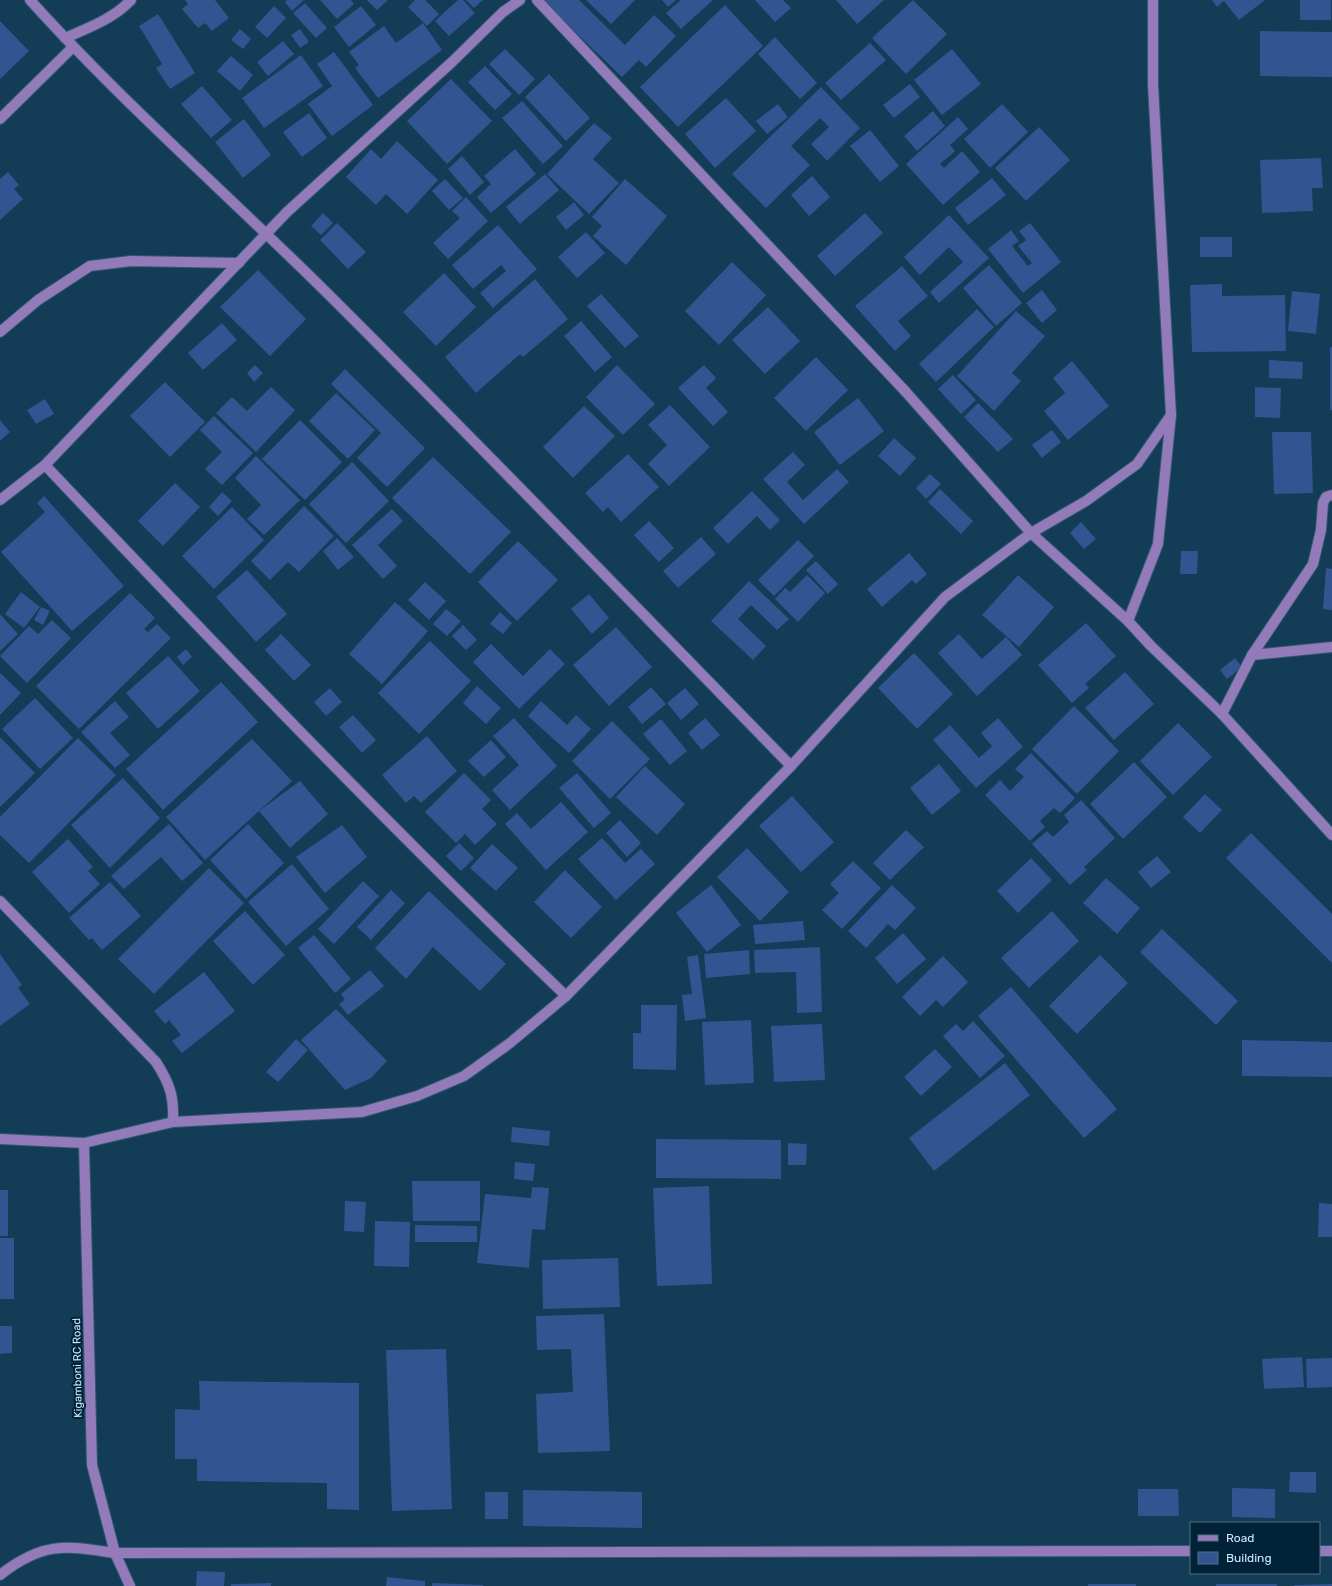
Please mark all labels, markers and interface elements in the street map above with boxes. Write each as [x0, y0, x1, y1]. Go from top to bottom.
street label: Kigamboni RC Road [70, 1318, 85, 1418]
legend [1190, 1522, 1320, 1574]
text: Road [1226, 1531, 1254, 1545]
text: Building [1226, 1551, 1272, 1565]

